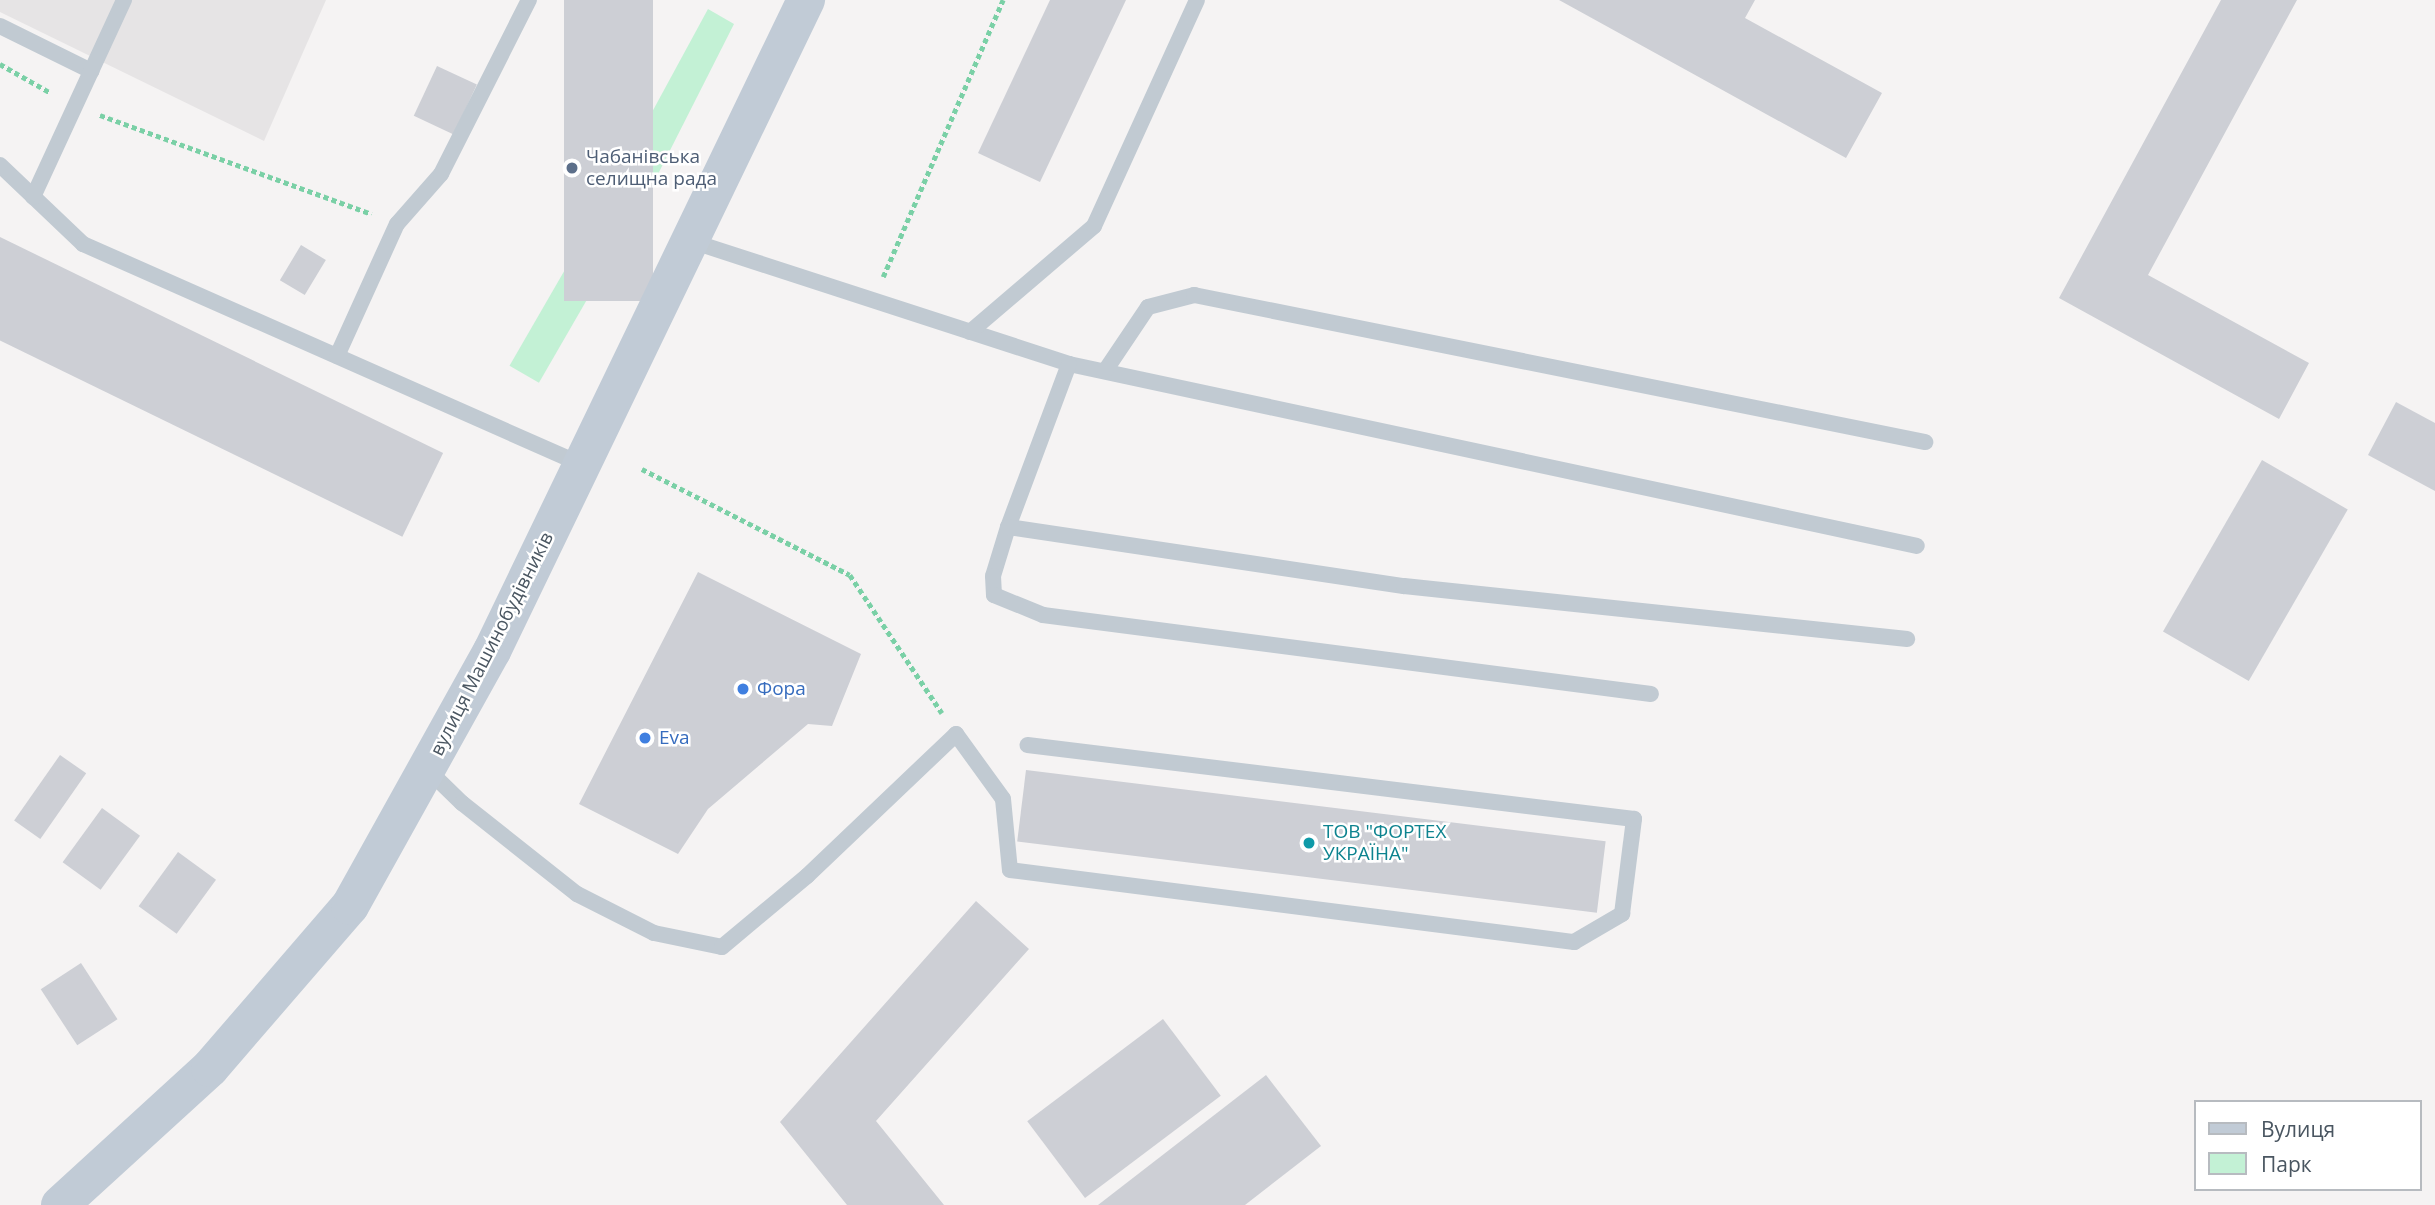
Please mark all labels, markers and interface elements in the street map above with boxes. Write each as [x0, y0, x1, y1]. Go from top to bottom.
place label: Чабанівська селищна рада [586, 146, 717, 190]
marker: Чабанівська селищна рада [564, 160, 580, 176]
street label: вулиця Машинобудівників [426, 528, 558, 760]
place label: Фора [757, 678, 806, 700]
marker: Фора [735, 681, 751, 697]
place label: Eva [659, 727, 690, 749]
marker: Eva [637, 730, 653, 746]
place label: ТОВ "ФОРТЕХ УКРАЇНА" [1323, 821, 1446, 865]
marker: ТОВ "ФОРТЕХ УКРАЇНА" [1301, 835, 1317, 851]
legend [2194, 1100, 2421, 1191]
text: Вулиця [2261, 1115, 2335, 1143]
text: Парк [2261, 1150, 2312, 1178]

